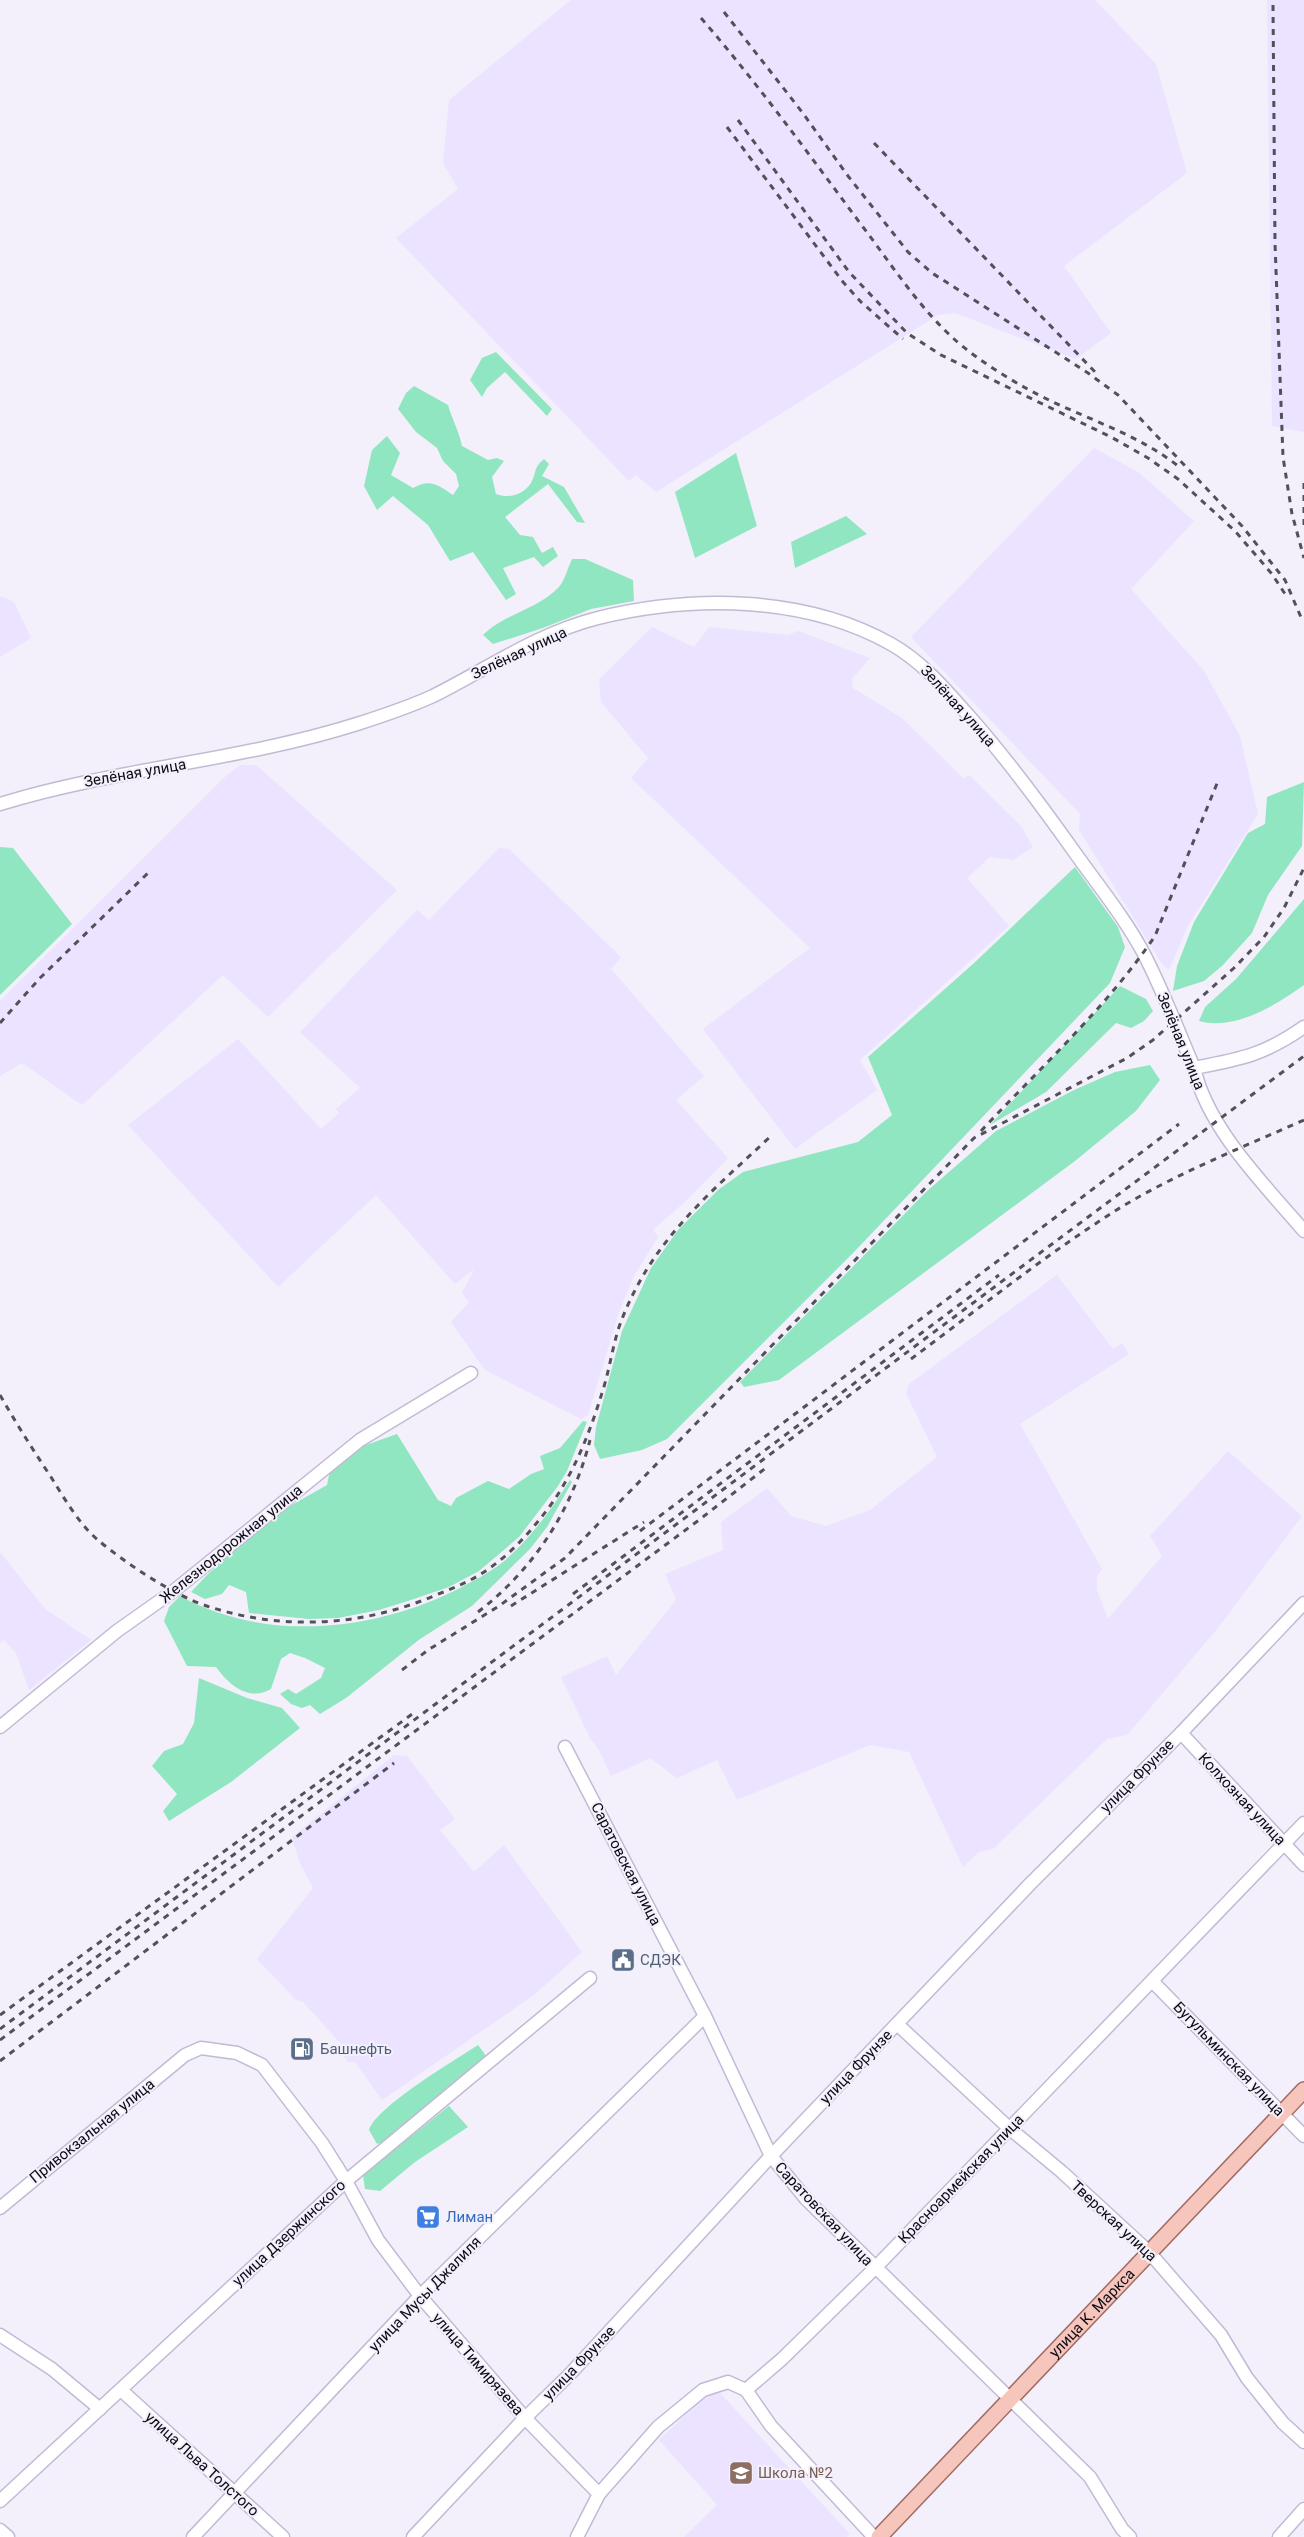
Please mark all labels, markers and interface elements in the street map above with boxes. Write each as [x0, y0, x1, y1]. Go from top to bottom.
street label: Зелёная улица [468, 623, 570, 683]
street label: Зелёная улица [917, 662, 999, 750]
street label: Зелёная улица [83, 755, 187, 791]
street label: Зелёная улица [1153, 990, 1209, 1092]
street label: Железнодорожная улица [156, 1481, 306, 1607]
street label: улица Фрунзе [1097, 1736, 1177, 1816]
street label: Колхозная улица [1195, 1749, 1289, 1849]
street label: Саратовская улица [587, 1799, 665, 1929]
public building icon: СДЭК [610, 1947, 636, 1973]
place label: СДЭК [640, 1951, 681, 1969]
street label: Бугульминская улица [1170, 1998, 1288, 2120]
street label: улица Фрунзе [816, 2026, 896, 2108]
fuel station icon: Башнефть [289, 2036, 315, 2062]
place label: Башнефть [320, 2040, 392, 2058]
street label: Привокзальная улица [26, 2075, 158, 2187]
street label: Красноармейская улица [895, 2111, 1027, 2247]
street label: Саратовская улица [771, 2158, 877, 2270]
street label: улица Дзержинского [229, 2176, 349, 2290]
street label: Тверская улица [1067, 2177, 1161, 2265]
supermarket icon: Лиман [415, 2204, 441, 2230]
place label: Лиман [446, 2208, 493, 2226]
street label: улица Мусы Джалиля [365, 2233, 485, 2355]
street label: улица К. Маркса [1045, 2265, 1138, 2361]
street label: улица Тимирязева [429, 2309, 527, 2419]
street label: улица Фрунзе [539, 2322, 619, 2404]
street label: улица Льва Толстого [141, 2408, 263, 2520]
school or university icon: Школа №2 [728, 2460, 754, 2486]
place label: Школа №2 [758, 2464, 833, 2482]

